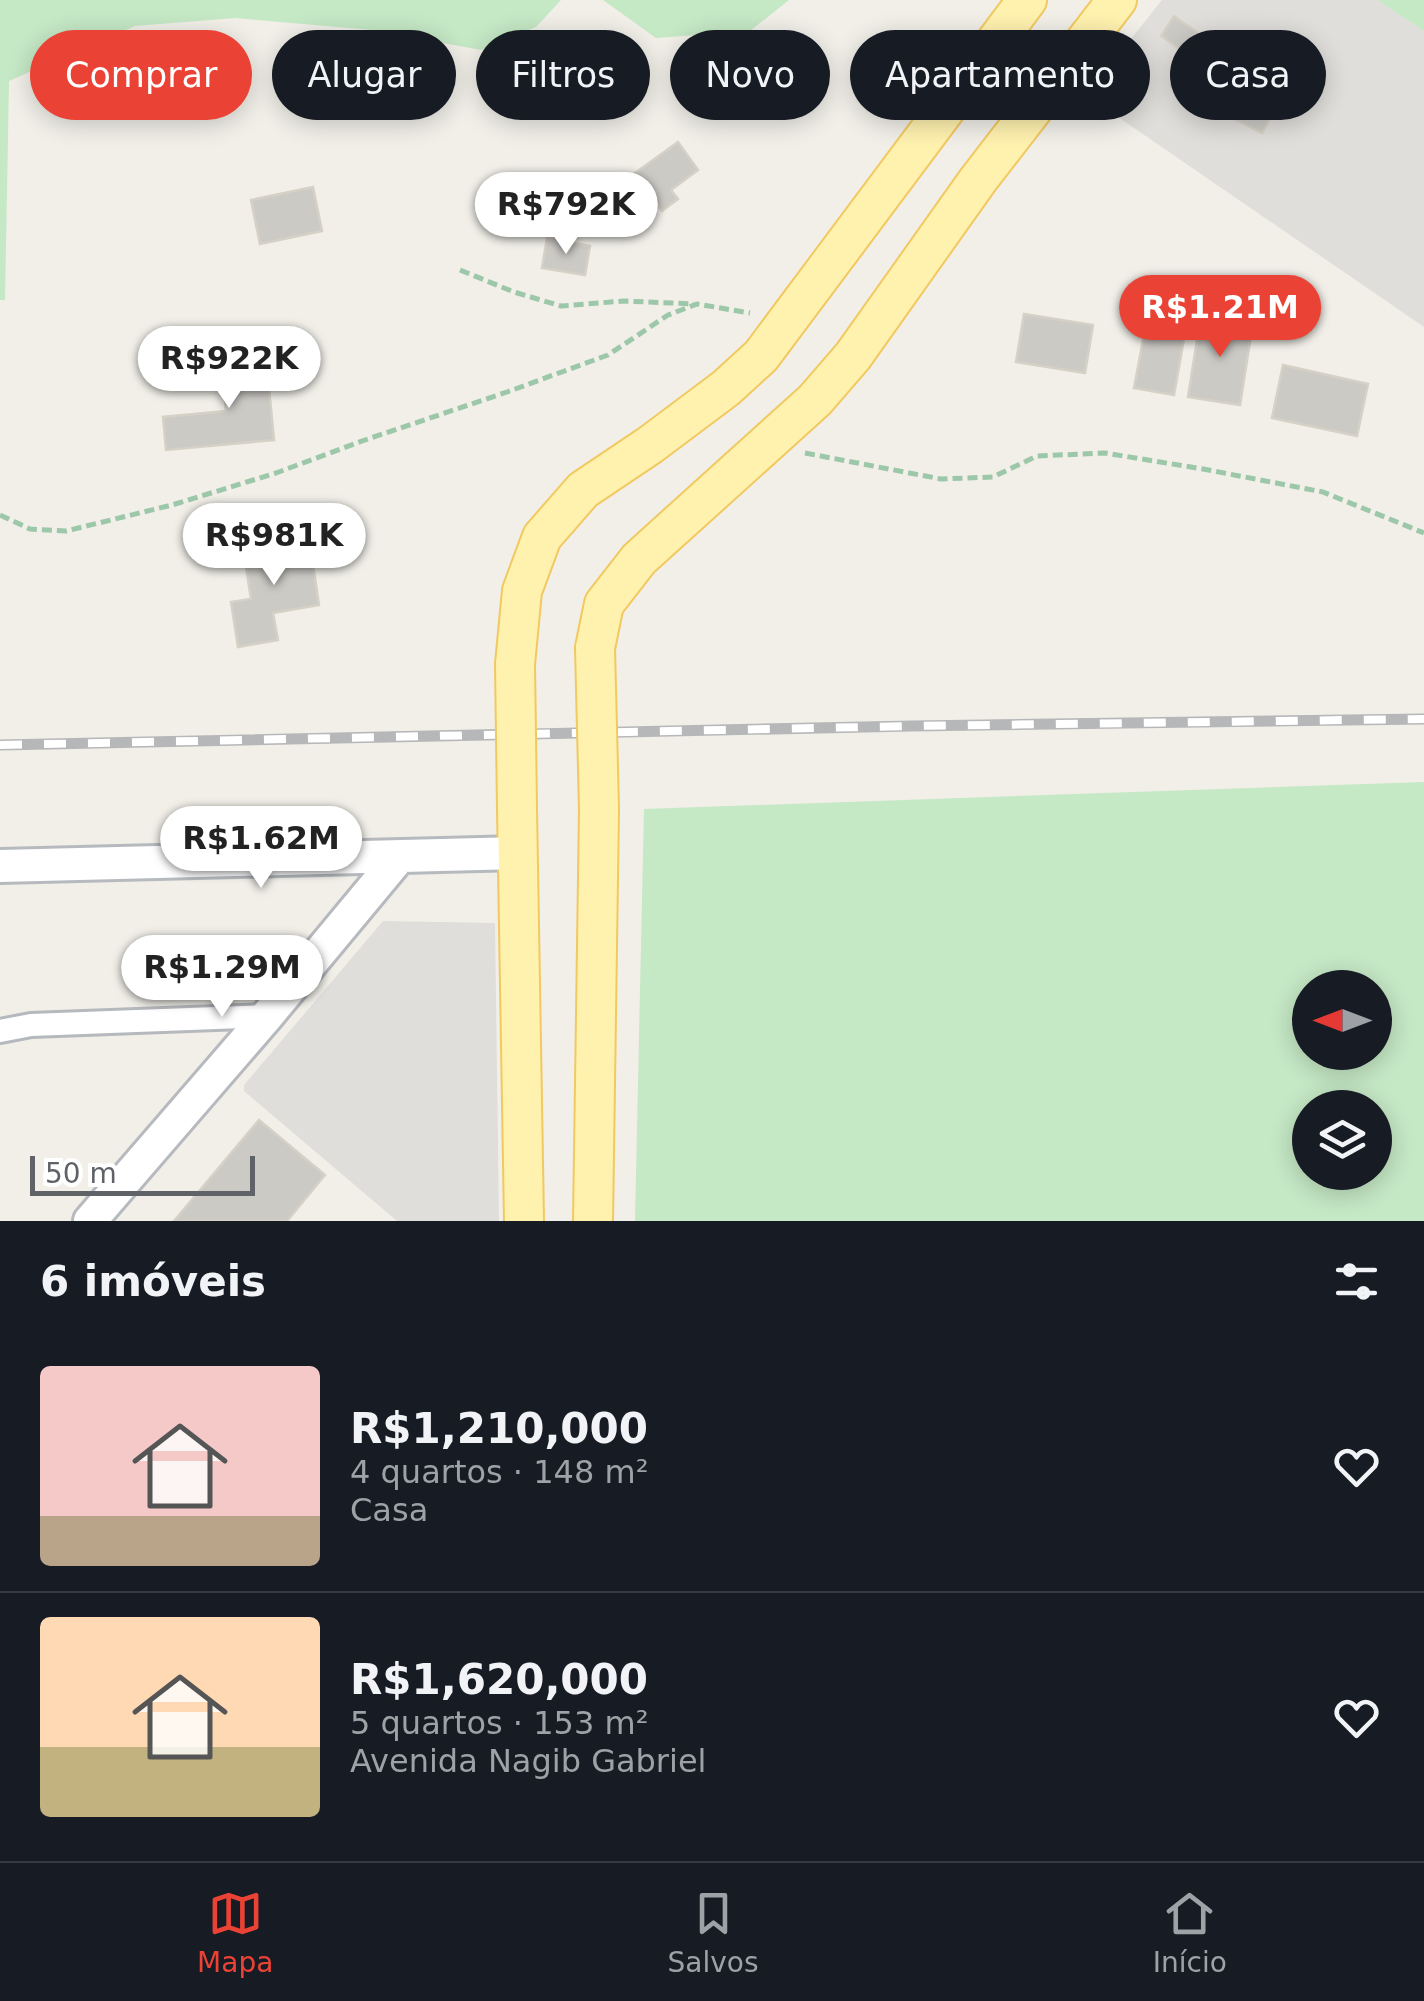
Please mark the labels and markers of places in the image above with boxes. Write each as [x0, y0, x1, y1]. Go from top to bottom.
pin: R$792K [485, 172, 647, 257]
pin: R$1.21M [1128, 275, 1312, 360]
pin: R$922K [148, 326, 310, 411]
pin: R$981K [193, 503, 355, 588]
pin: R$1.62M [169, 806, 353, 891]
pin: R$1.29M [130, 935, 314, 1020]

